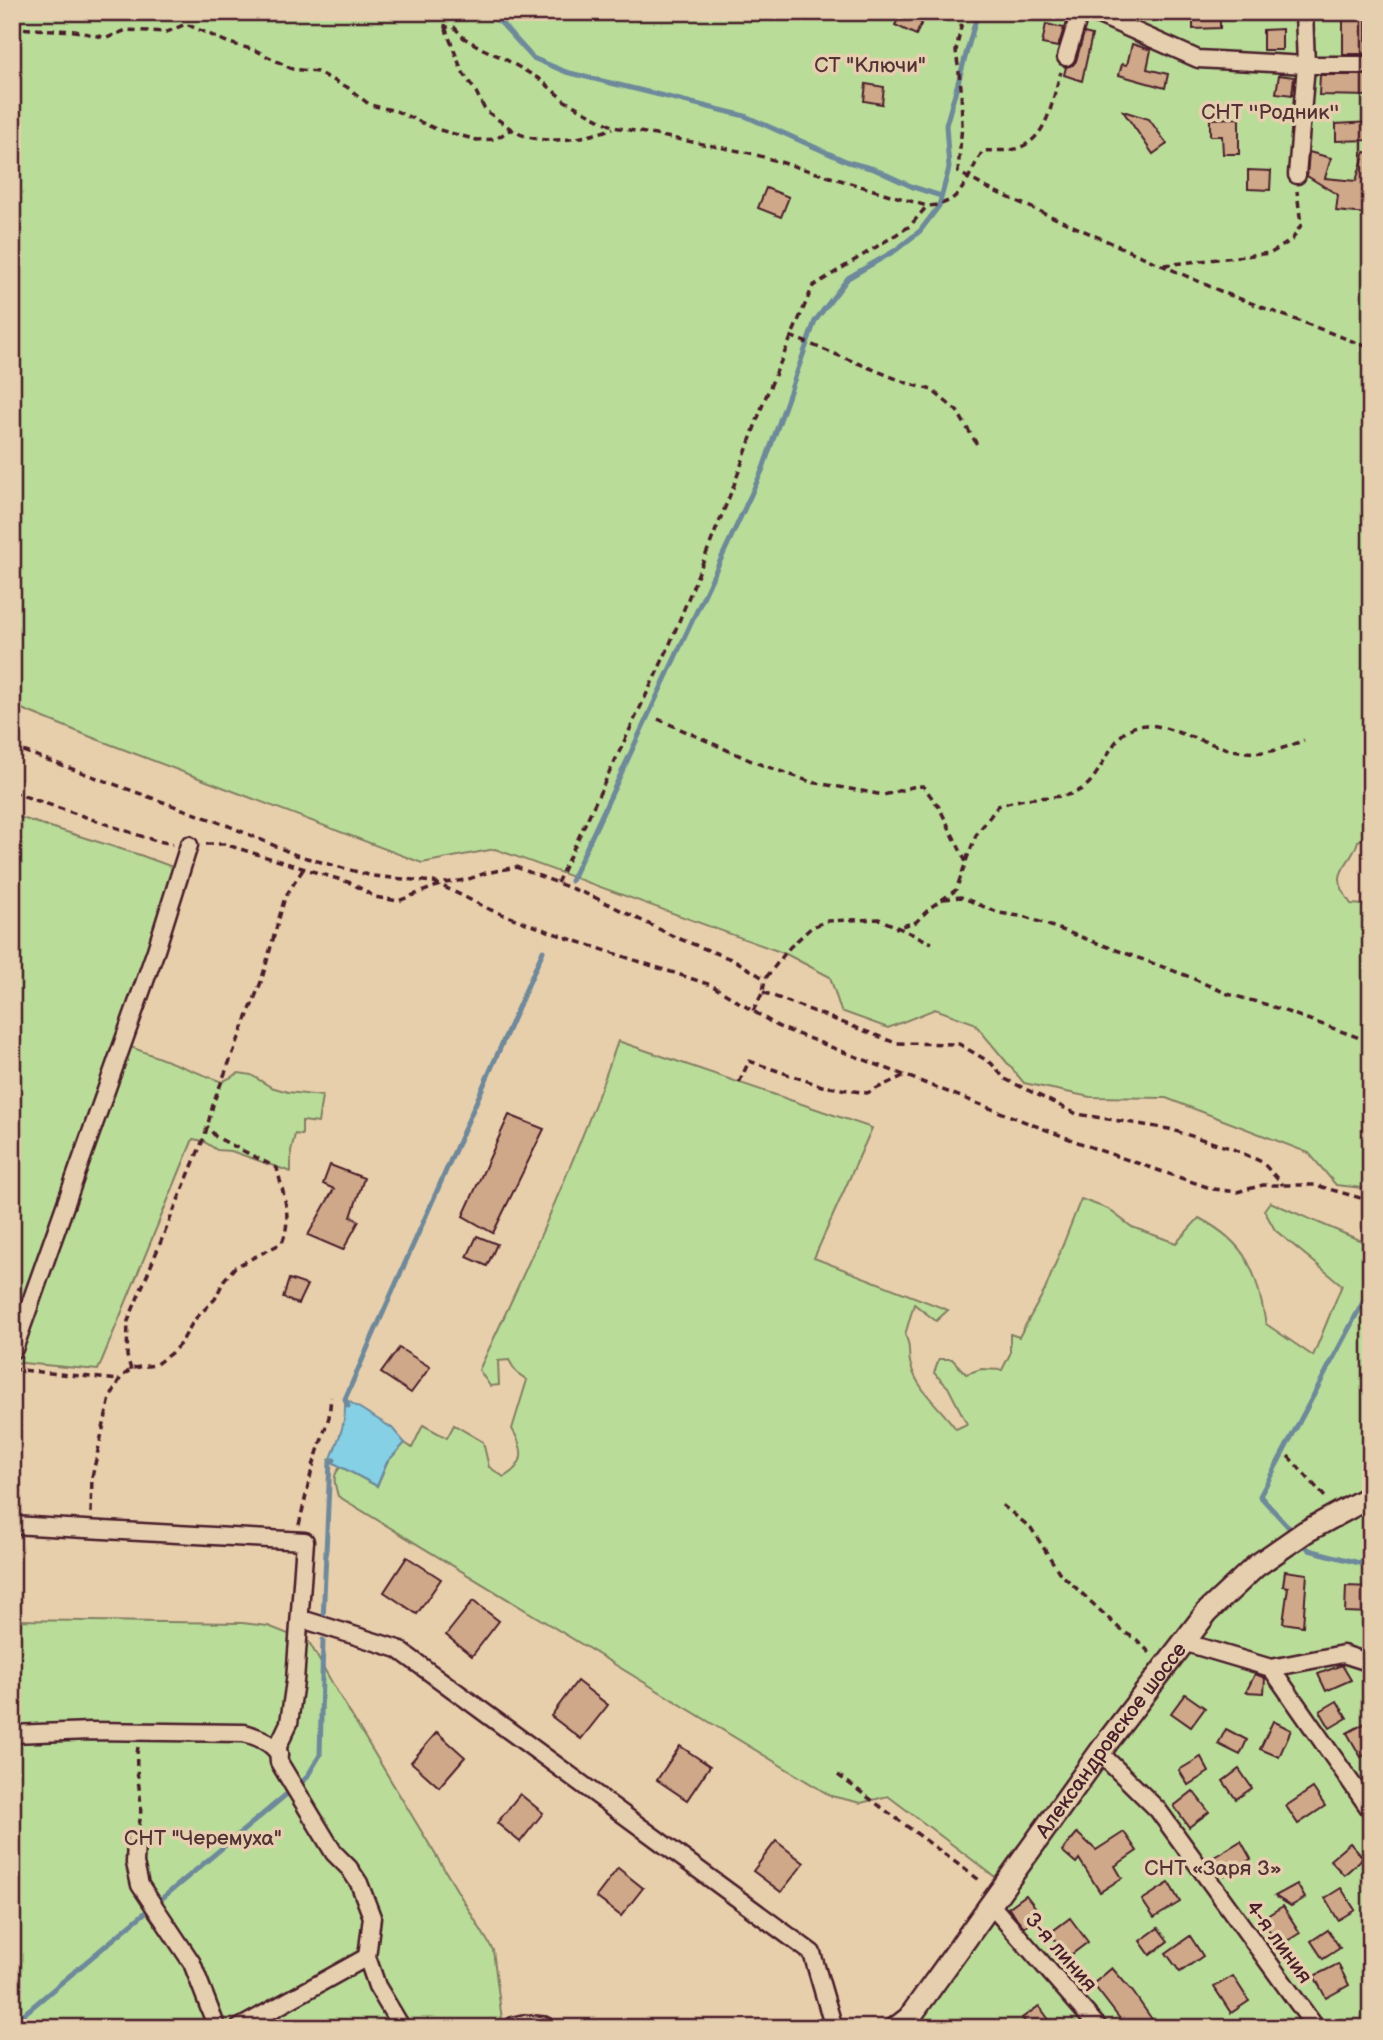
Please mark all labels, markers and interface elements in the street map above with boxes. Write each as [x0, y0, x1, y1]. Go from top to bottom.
park label: СТ "Ключи" [814, 53, 926, 78]
park label: СНТ ''Родник'' [1201, 100, 1339, 125]
street label: Александровское шоссе [1029, 1637, 1192, 1843]
park label: СНТ "Черемуха" [124, 1826, 282, 1851]
park label: СНТ «Заря 3» [1144, 1856, 1282, 1881]
street label: 4-я линия [1240, 1896, 1318, 1988]
street label: 3-я линия [1020, 1907, 1102, 1997]

